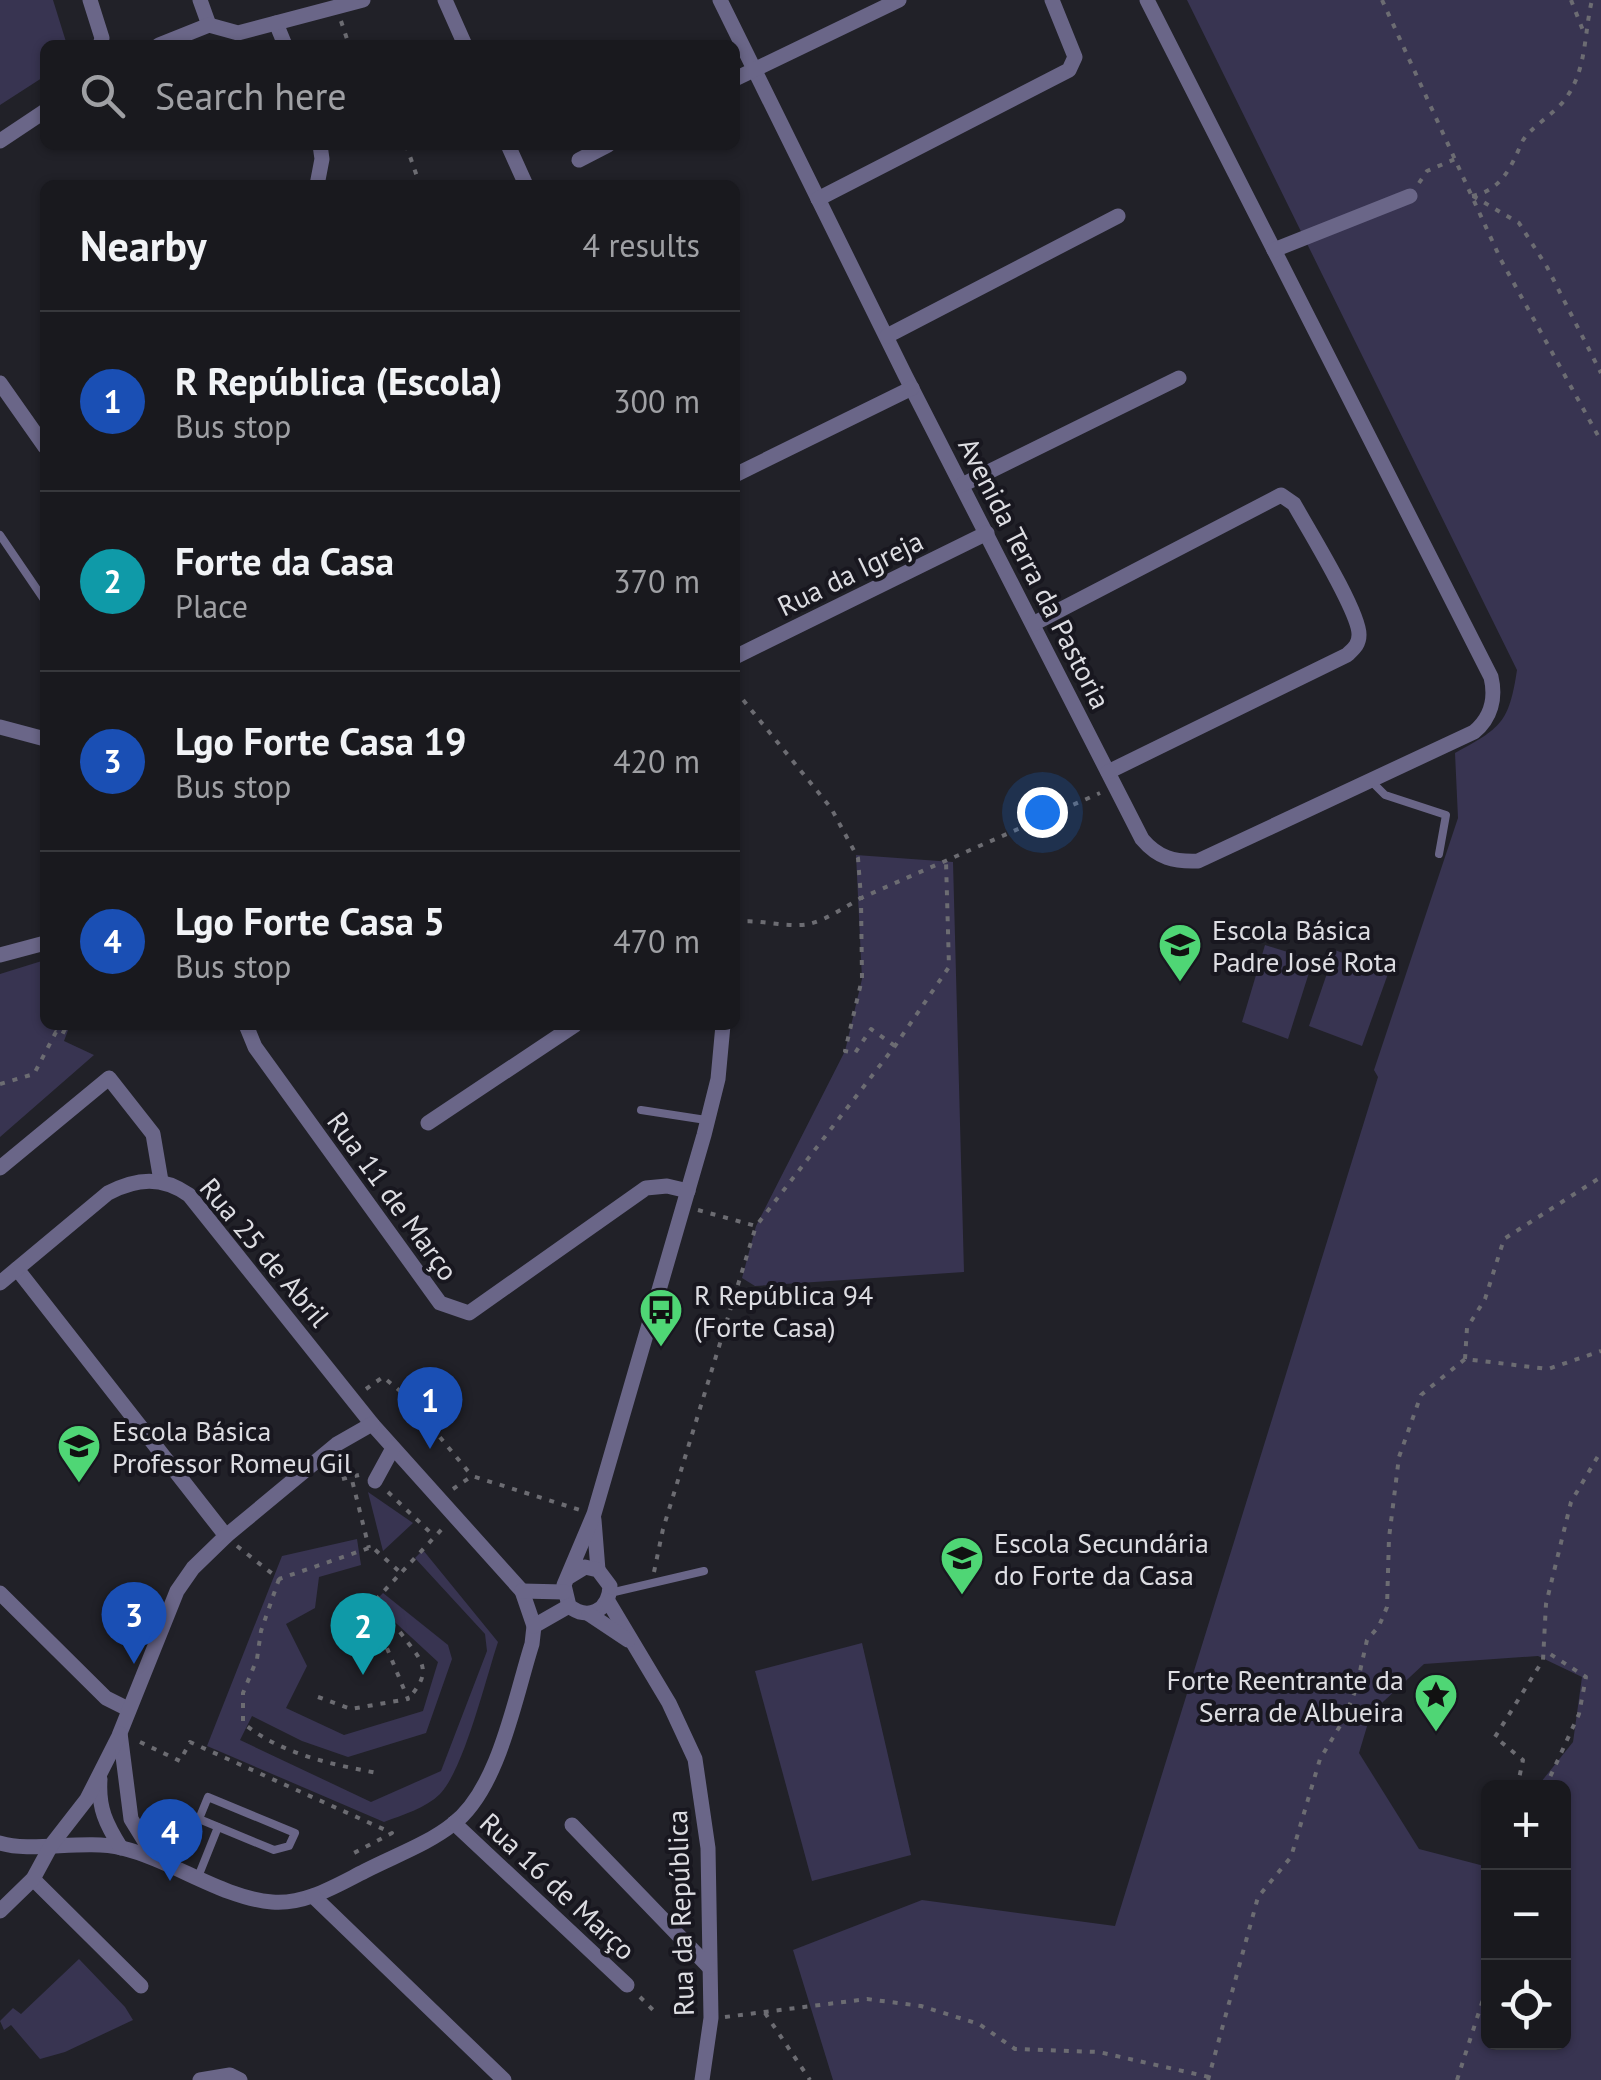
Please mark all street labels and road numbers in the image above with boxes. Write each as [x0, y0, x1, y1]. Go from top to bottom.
street label: Avenida Terra da Pastoria [950, 431, 1120, 715]
street label: Rua da Igreja [771, 522, 929, 624]
street label: Rua 11 de Março [319, 1104, 467, 1288]
street label: Rua 25 de Abril [192, 1170, 338, 1334]
street label: Rua 16 de Março [472, 1804, 644, 1968]
street label: Rua da República [658, 1809, 702, 2017]

